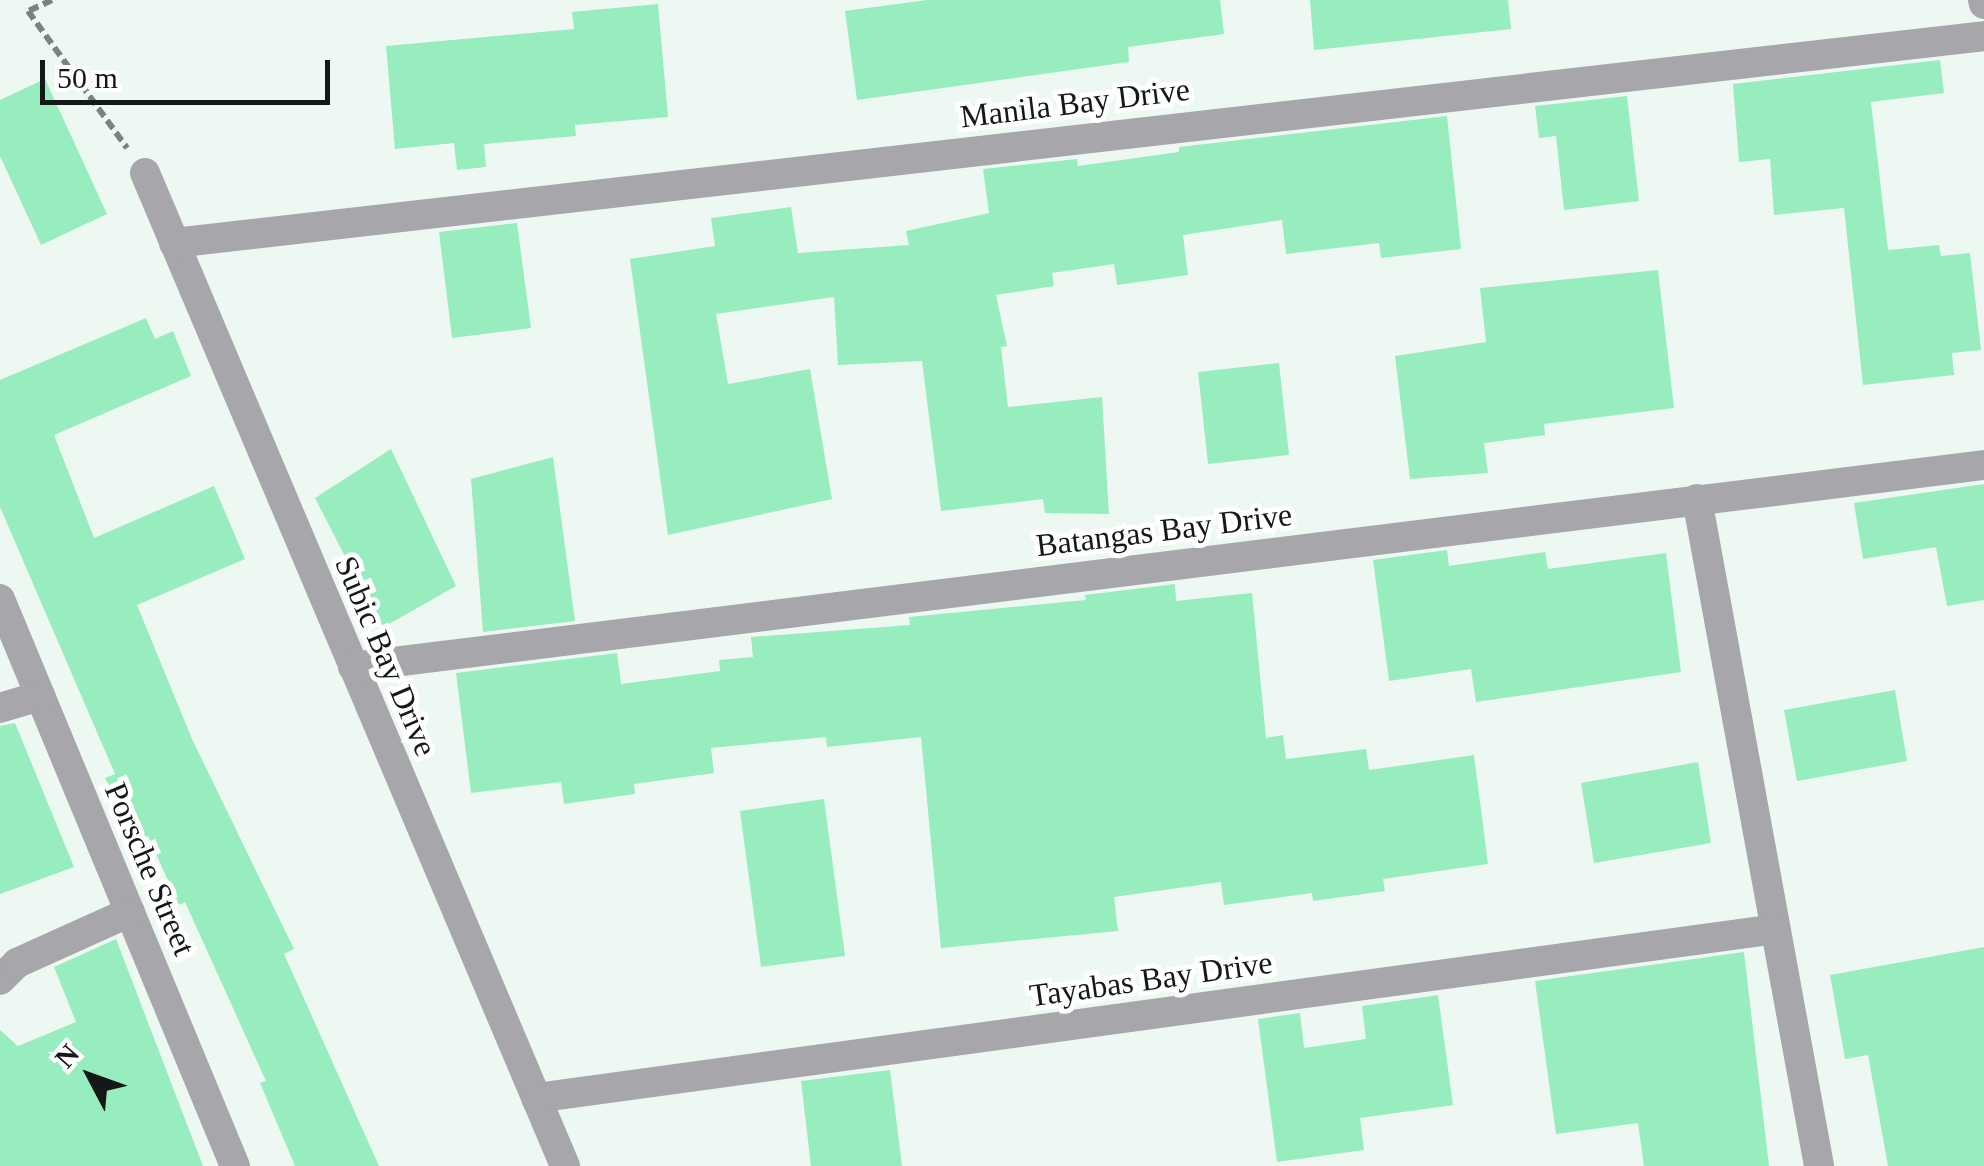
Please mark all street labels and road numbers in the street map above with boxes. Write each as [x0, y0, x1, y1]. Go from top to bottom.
street label: Manila Bay Drive [958, 70, 1192, 136]
street label: Batangas Bay Drive [1034, 495, 1294, 565]
street label: Subic Bay Drive [327, 550, 445, 762]
street label: Porsche Street [96, 777, 204, 961]
street label: Tayabas Bay Drive [1027, 943, 1275, 1015]

